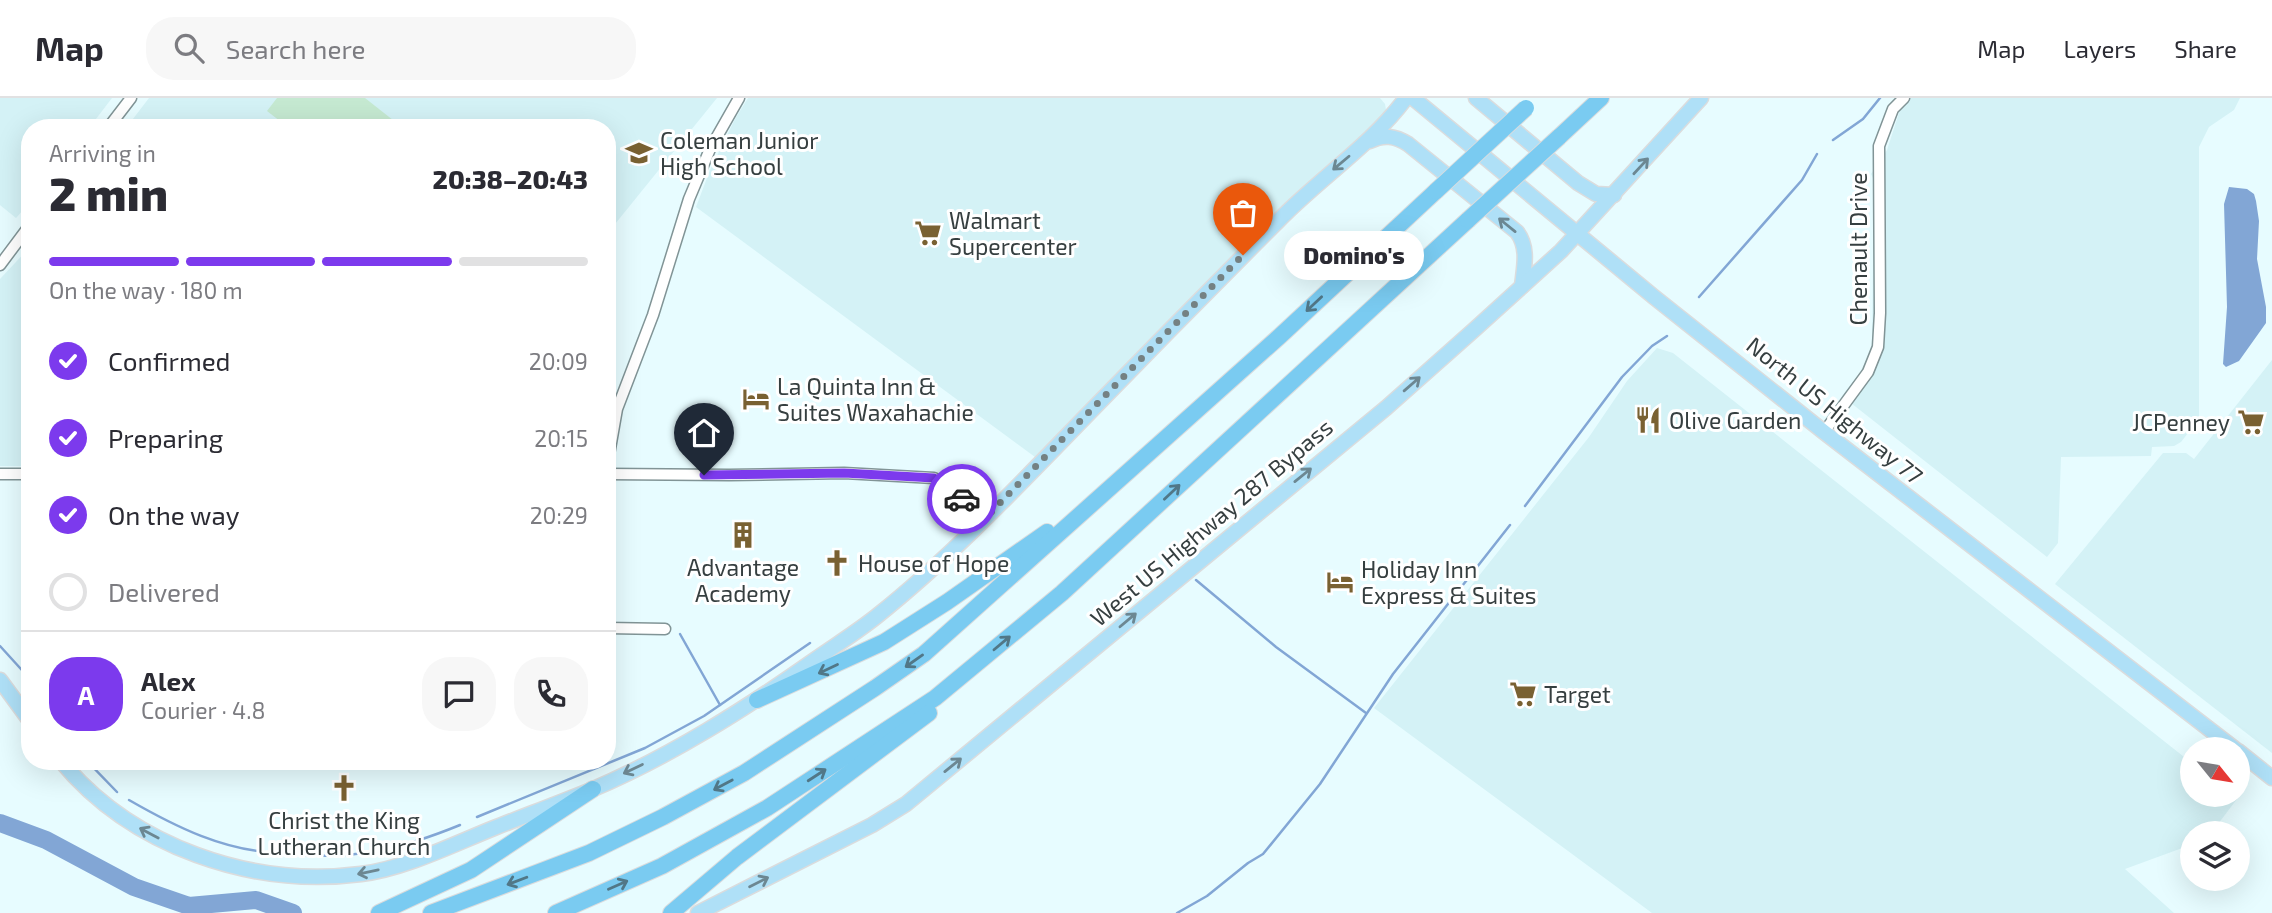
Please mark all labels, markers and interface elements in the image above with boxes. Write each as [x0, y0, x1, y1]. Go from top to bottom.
search box [146, 17, 636, 80]
text: Map [35, 28, 104, 68]
icon: search [170, 29, 208, 67]
text: Search here [226, 33, 365, 64]
text: Map [1977, 34, 2025, 63]
text: Layers [2063, 34, 2136, 63]
text: Share [2174, 34, 2237, 63]
place label: Coleman Junior High School [660, 126, 818, 180]
school or university icon: Coleman Junior High School [624, 138, 654, 168]
text: Arriving in [49, 139, 156, 167]
one-way arrow [1332, 155, 1350, 171]
one-way arrow [1633, 157, 1649, 175]
text: 20:38–20:43 [433, 163, 588, 194]
text: 2 min [49, 165, 168, 220]
street label: Chenault Drive [1844, 172, 1872, 326]
pin [1213, 183, 1273, 255]
icon: bag [1224, 194, 1262, 232]
place label: Walmart Supercenter [949, 206, 1077, 260]
one-way arrow [1499, 217, 1517, 232]
supermarket icon: Walmart Supercenter [913, 218, 943, 248]
callout: Domino's [1285, 230, 1425, 280]
text: Domino's [1303, 241, 1405, 269]
text: On the way · 180 m [49, 276, 243, 304]
one-way arrow [1305, 296, 1323, 312]
street label: North US Highway 77 [1741, 330, 1929, 490]
icon: check [49, 342, 87, 380]
text: Confirmed [108, 345, 231, 376]
text: 20:09 [529, 347, 588, 375]
place label: La Quinta Inn & Suites Waxahachie [777, 372, 974, 426]
one-way arrow [1403, 376, 1420, 393]
hotel icon: La Quinta Inn & Suites Waxahachie [741, 384, 771, 414]
pin [674, 403, 734, 475]
restaurant icon: Olive Garden [1633, 405, 1663, 435]
place label: Olive Garden [1669, 406, 1801, 434]
supermarket icon: JCPenney [2236, 407, 2266, 437]
place label: JCPenney [2132, 408, 2230, 436]
street label: West US Highway 287 Bypass [1084, 412, 1338, 632]
icon: home [685, 414, 723, 452]
icon: check [49, 419, 87, 457]
text: Preparing [108, 422, 223, 453]
text: 20:15 [534, 424, 588, 452]
courier [927, 464, 997, 534]
one-way arrow [1294, 467, 1312, 483]
icon: car [943, 480, 981, 518]
one-way arrow [1163, 484, 1181, 500]
icon: check [49, 496, 87, 534]
text: On the way [108, 499, 239, 530]
text: 20:29 [530, 501, 588, 529]
building icon: Advantage Academy [728, 520, 758, 550]
church icon: House of Hope [822, 548, 852, 578]
place label: House of Hope [858, 549, 1009, 577]
place label: Advantage Academy [687, 553, 799, 607]
place label: Holiday Inn Express & Suites [1361, 555, 1537, 609]
hotel icon: Holiday Inn Express & Suites [1325, 567, 1355, 597]
text: Delivered [108, 576, 220, 607]
one-way arrow [1119, 612, 1137, 628]
one-way arrow [992, 635, 1010, 651]
one-way arrow [905, 654, 924, 668]
button: chat [422, 657, 496, 731]
button: phone [514, 657, 588, 731]
one-way arrow [818, 663, 839, 676]
text: Alex [141, 665, 196, 696]
text: A [78, 679, 94, 710]
supermarket icon: Target [1508, 679, 1538, 709]
place label: Target [1544, 680, 1611, 708]
text: Courier · 4.8 [141, 696, 265, 724]
north arrow [2180, 737, 2250, 807]
map controls [2180, 737, 2250, 891]
one-way arrow [943, 757, 961, 773]
one-way arrow [623, 763, 644, 776]
one-way arrow [807, 768, 826, 783]
church icon: Christ the King Lutheran Church [329, 773, 359, 803]
one-way arrow [713, 778, 733, 792]
place label: Christ the King Lutheran Church [258, 806, 430, 860]
button: layers [2180, 821, 2250, 891]
one-way arrow [139, 826, 160, 839]
one-way arrow [357, 866, 380, 879]
one-way arrow [748, 875, 769, 889]
one-way arrow [506, 876, 528, 889]
one-way arrow [607, 878, 629, 891]

